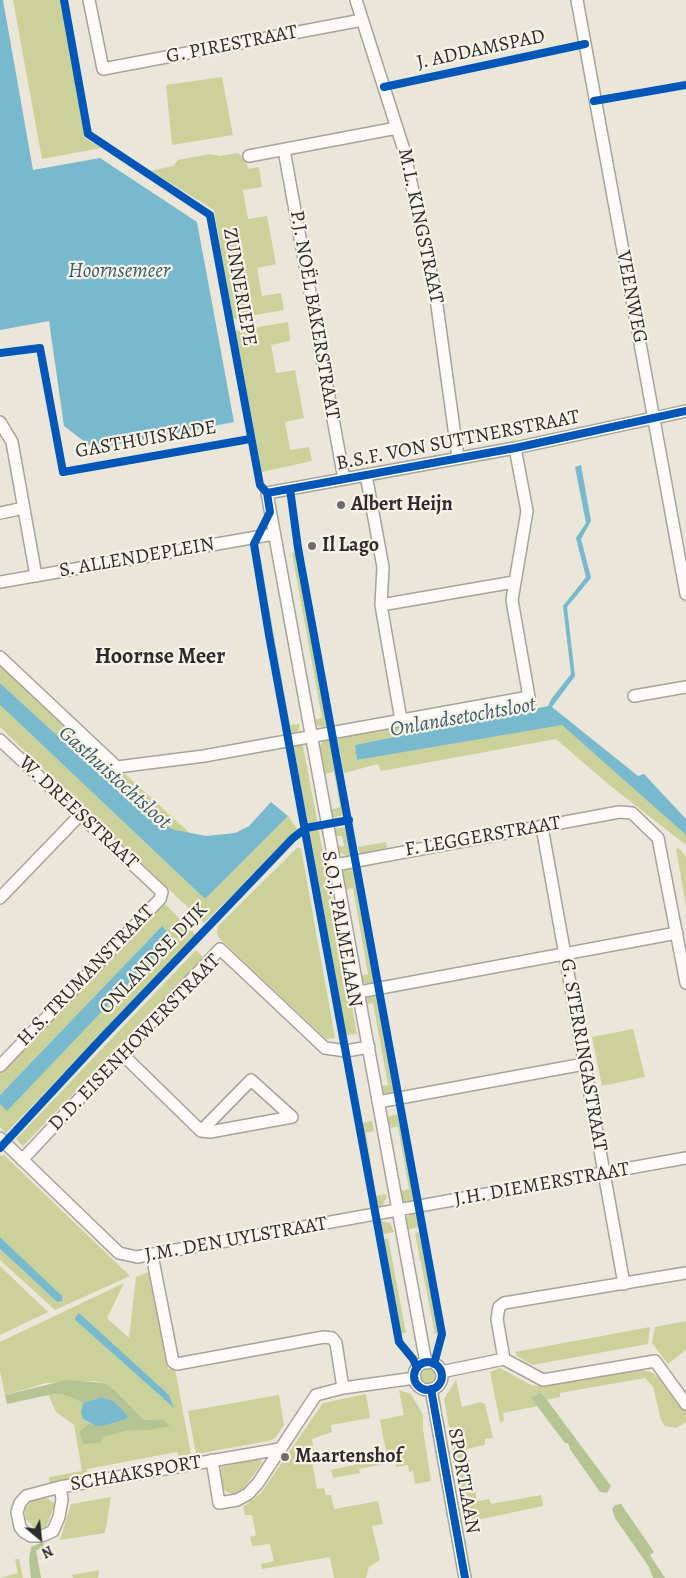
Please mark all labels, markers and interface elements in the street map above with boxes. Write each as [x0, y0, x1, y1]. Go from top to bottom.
street label: G. PIRESTRAAT [164, 21, 300, 69]
street label: J. ADDAMSPAD [415, 25, 547, 75]
street label: M.L. KINGSTRAAT [392, 146, 448, 306]
street label: P.J. NOËL BAKERSTRAAT [284, 209, 344, 421]
street label: ZUNNERIEPE [217, 226, 261, 348]
street label: VEENWEG [610, 249, 652, 345]
water label: Hoornsemeer [68, 259, 170, 285]
street label: B.S.F. VON SUTTNERSTRAAT [334, 406, 582, 476]
street label: GASTHUISKADE [74, 416, 218, 464]
place label: Albert Heijn [351, 493, 453, 517]
marker: Albert Heijn [335, 499, 347, 511]
street label: S. ALLENDEPLEIN [58, 533, 216, 583]
place label: Il Lago [322, 534, 379, 558]
marker: Il Lago [306, 540, 318, 552]
district label: Hoornse Meer [95, 645, 225, 671]
water label: Onlandsetochtsloot [388, 693, 538, 743]
water label: Gasthuistochtsloot [53, 721, 175, 835]
street label: W. DREESSTRAAT [13, 751, 143, 875]
street label: F. LEGGERSTRAAT [403, 811, 563, 863]
street label: S.O.J. PALMELAAN [315, 849, 367, 1009]
street label: ONLANDSE DIJK [95, 898, 213, 1020]
street label: H.S. TRUMANSTRAAT [12, 900, 160, 1052]
street label: D.D. EISENHOWERSTRAAT [44, 950, 226, 1136]
street label: G. STERRINGASTRAAT [554, 957, 612, 1153]
street label: J.H. DIEMERSTRAAT [452, 1158, 632, 1212]
street label: J.M. DEN UYLSTRAAT [143, 1212, 329, 1268]
street label: SPORTLAAN [442, 1426, 484, 1536]
place label: Maartenshof [295, 1445, 402, 1469]
street label: SCHAAKSPORT [69, 1451, 203, 1497]
marker: Maartenshof [279, 1451, 291, 1463]
north arrow [15, 1513, 65, 1563]
text: N [38, 1541, 56, 1562]

